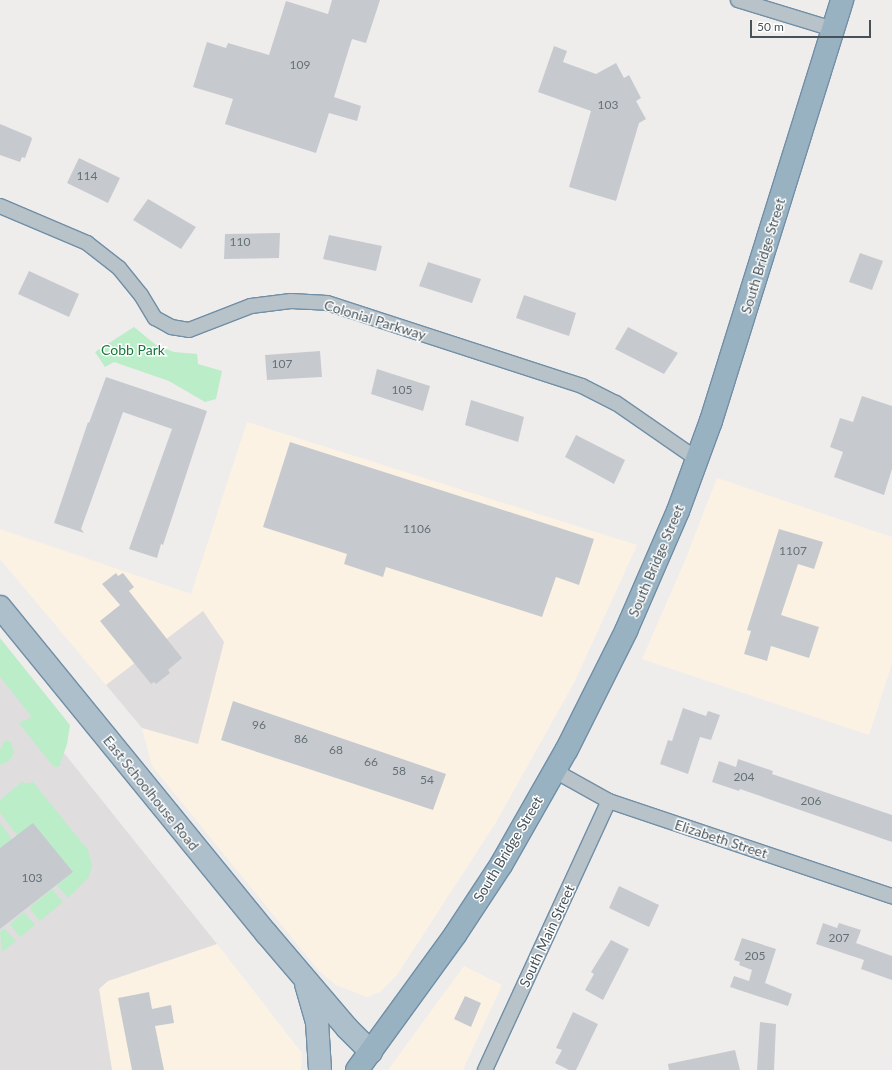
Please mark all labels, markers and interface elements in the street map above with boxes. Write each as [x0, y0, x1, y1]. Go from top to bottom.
scale bar [752, 12, 873, 38]
text: 50 m [757, 19, 784, 34]
house number: 109 [290, 58, 310, 72]
house number: 103 [598, 98, 618, 112]
house number: 114 [77, 169, 97, 183]
street label: South Bridge Street [737, 196, 789, 316]
house number: 110 [230, 235, 250, 249]
street label: Colonial Parkway [322, 297, 428, 343]
park label: Cobb Park [101, 342, 165, 358]
house number: 107 [272, 357, 292, 371]
house number: 105 [392, 383, 412, 397]
street label: South Bridge Street [625, 503, 687, 619]
house number: 1106 [403, 522, 431, 536]
house number: 1107 [779, 544, 807, 558]
house number: 96 [252, 718, 266, 732]
street label: East Schoolhouse Road [100, 732, 202, 854]
house number: 86 [294, 732, 308, 746]
house number: 68 [329, 743, 343, 757]
house number: 66 [364, 755, 378, 769]
house number: 58 [392, 764, 406, 778]
house number: 204 [734, 770, 754, 784]
house number: 54 [420, 773, 434, 787]
street label: South Bridge Street [470, 793, 546, 905]
house number: 206 [801, 794, 821, 808]
street label: Elizabeth Street [673, 816, 769, 862]
house number: 103 [22, 871, 42, 885]
street label: South Main Street [516, 882, 578, 990]
house number: 207 [829, 931, 849, 945]
house number: 205 [745, 949, 765, 963]

